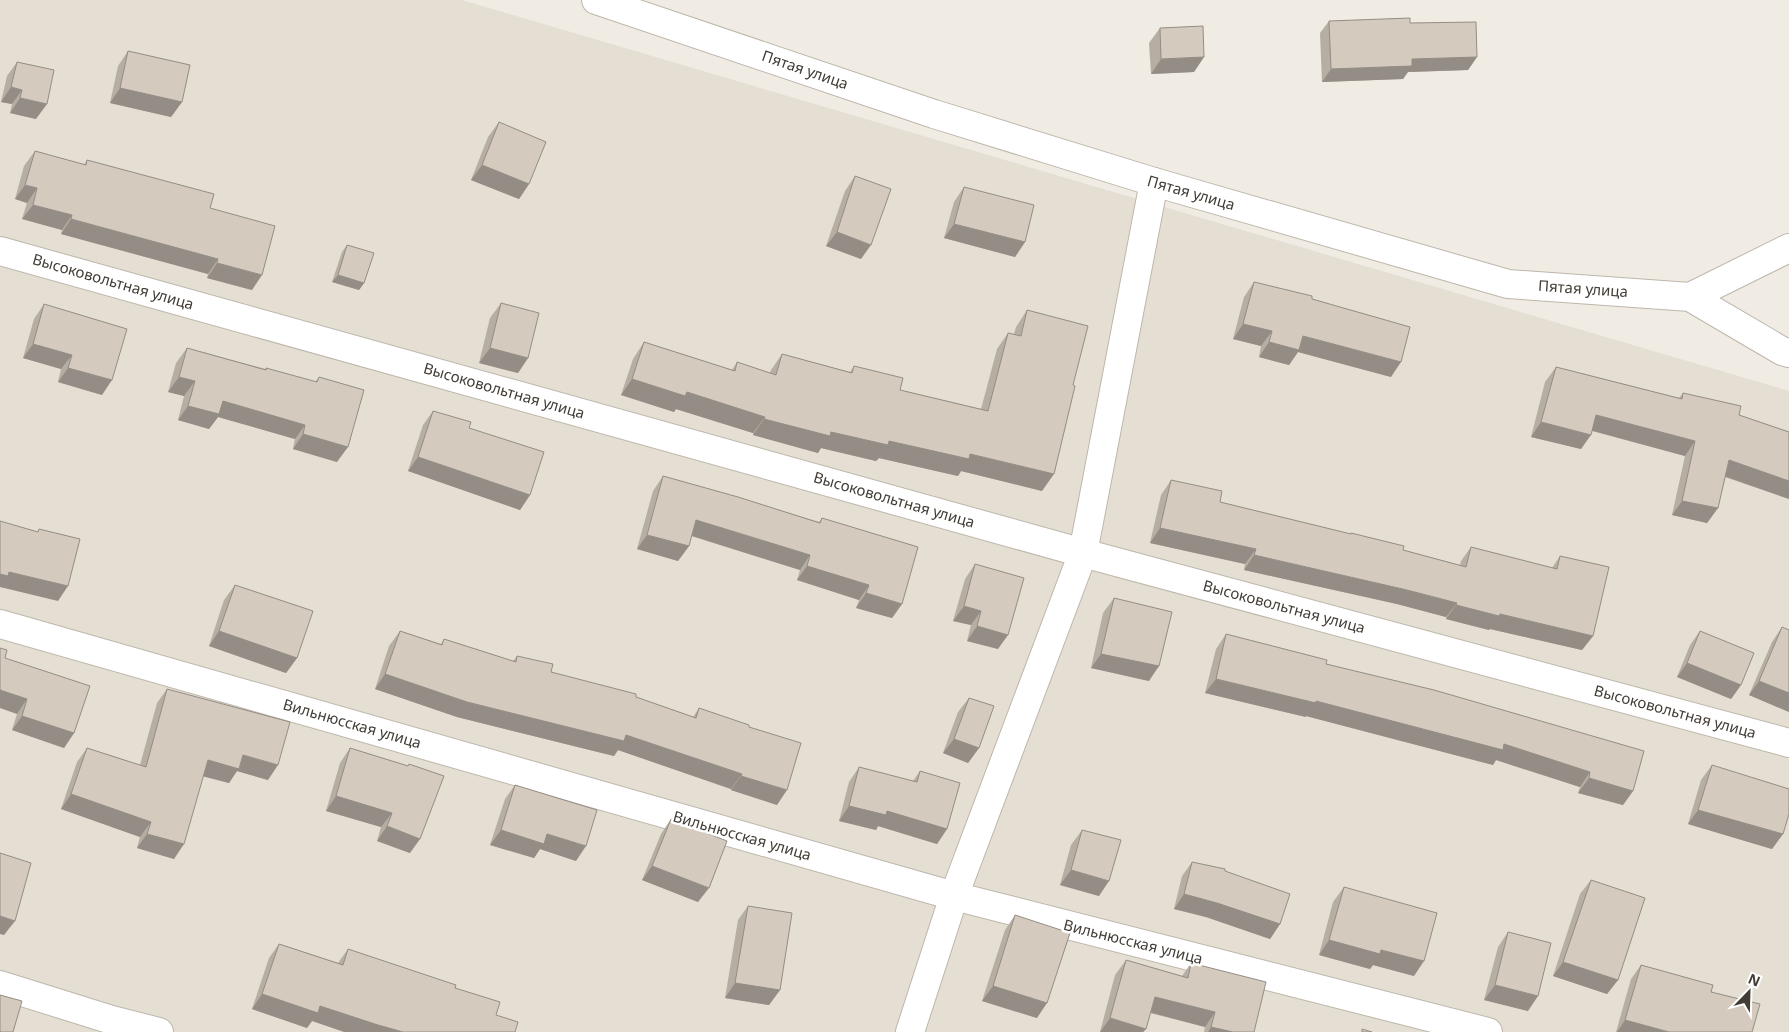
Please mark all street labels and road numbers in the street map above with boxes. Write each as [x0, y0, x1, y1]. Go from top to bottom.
street label: Пятая улица [759, 45, 851, 93]
street label: Пятая улица [1145, 170, 1237, 214]
street label: Высоковольтная улица [30, 248, 196, 314]
street label: Пятая улица [1537, 275, 1629, 301]
street label: Высоковольтная улица [421, 357, 587, 423]
street label: Высоковольтная улица [811, 466, 977, 532]
street label: Высоковольтная улица [1201, 575, 1367, 637]
street label: Высоковольтная улица [1592, 680, 1758, 742]
street label: Вильнюсская улица [281, 694, 424, 752]
street label: Вильнюсская улица [671, 806, 814, 864]
street label: Вильнюсская улица [1061, 914, 1205, 968]

